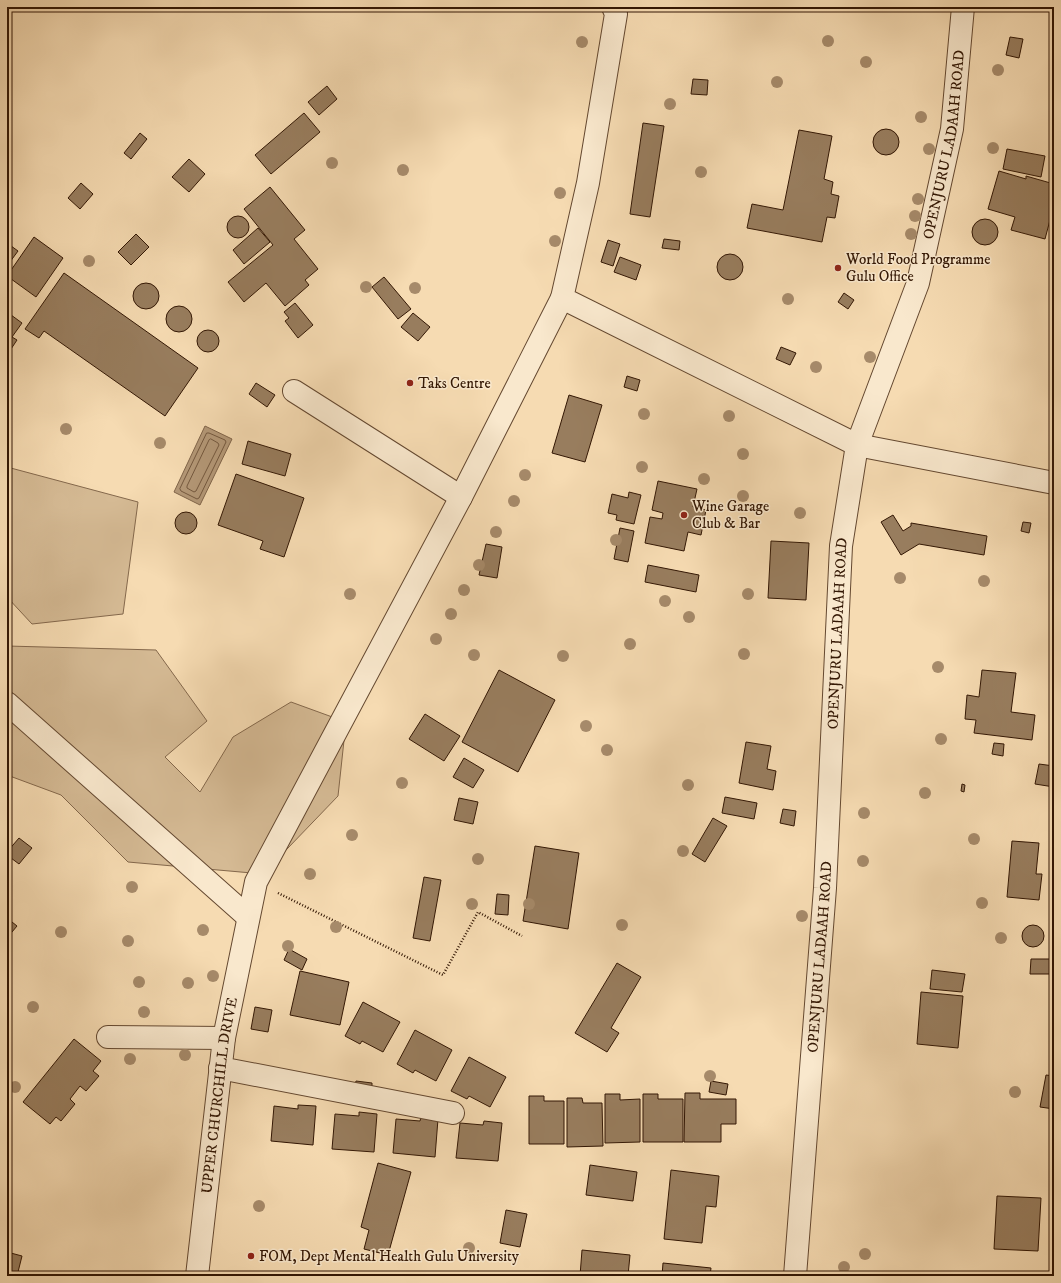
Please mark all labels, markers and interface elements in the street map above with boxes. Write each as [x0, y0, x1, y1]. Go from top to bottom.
street label: OPENJURU LADAAH ROAD [919, 49, 969, 241]
place label: World Food Programme Gulu Office [845, 250, 990, 286]
marker: World Food Programme Gulu Office [833, 263, 843, 273]
place label: Taks Centre [418, 374, 491, 393]
marker: Taks Centre [405, 378, 415, 388]
place label: Wine Garage Club & Bar [691, 497, 769, 533]
marker: Wine Garage Club & Bar [679, 510, 689, 520]
street label: OPENJURU LADAAH ROAD [823, 536, 852, 730]
street label: OPENJURU LADAAH ROAD [803, 861, 836, 1053]
street label: UPPER CHURCHILL DRIVE [197, 995, 242, 1195]
place label: FOM, Dept Mental Health Gulu University [259, 1247, 520, 1266]
marker: FOM, Dept Mental Health Gulu University [246, 1251, 256, 1261]

